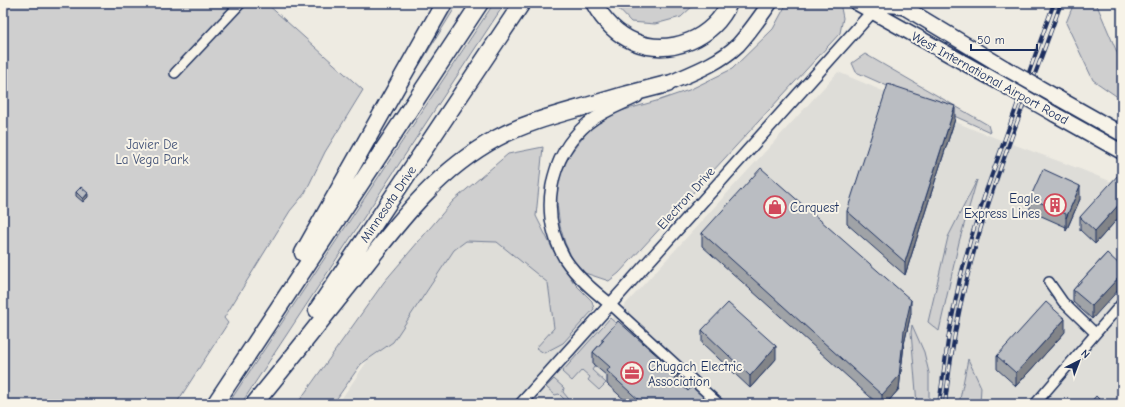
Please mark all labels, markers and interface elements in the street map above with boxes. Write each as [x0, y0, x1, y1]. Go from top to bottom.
scale bar [971, 26, 1037, 52]
street label: West International Airport Road [909, 29, 1071, 127]
text: 50 m [977, 33, 1005, 47]
park label: Javier De La Vega Park [116, 137, 189, 167]
street label: Minnesota Drive [357, 162, 419, 245]
street label: Electron Drive [654, 163, 718, 232]
place label: Eagle Express Lines [964, 191, 1040, 221]
building icon: Eagle Express Lines [1042, 192, 1068, 218]
shop icon: Carquest [762, 194, 788, 220]
place label: Carquest [790, 200, 840, 215]
north arrow [1059, 341, 1099, 381]
text: N [1078, 347, 1092, 361]
place label: Chugach Electric Association [648, 359, 742, 389]
office icon: Chugach Electric Association [619, 360, 645, 386]

